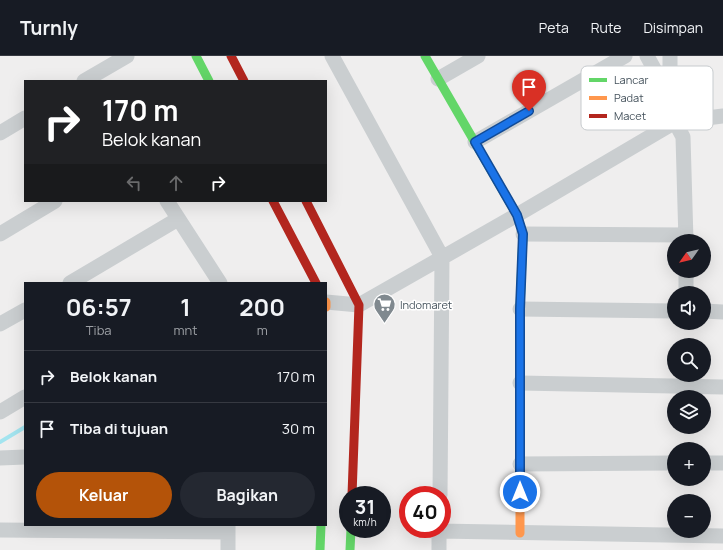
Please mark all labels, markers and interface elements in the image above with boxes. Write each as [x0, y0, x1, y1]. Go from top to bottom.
text: Turnly [20, 15, 78, 41]
text: Peta [539, 18, 569, 37]
text: Rute [591, 18, 621, 37]
text: Disimpan [643, 18, 703, 37]
legend [581, 66, 713, 130]
pin [512, 70, 546, 111]
text: Lancar [614, 72, 648, 87]
icon: arrive [518, 76, 540, 98]
text: Padat [614, 90, 644, 105]
text: 170 m [102, 91, 178, 129]
icon: right [36, 96, 88, 148]
text: Macet [614, 108, 646, 123]
text: Belok kanan [102, 127, 201, 151]
icon: left [123, 172, 145, 194]
icon: ahead [165, 172, 187, 194]
icon: right [207, 172, 229, 194]
north arrow [667, 234, 711, 278]
map controls [667, 234, 711, 538]
button: sound [667, 286, 711, 330]
text: 06:57 [66, 290, 132, 323]
text: 1 [180, 290, 191, 323]
text: 200 [239, 290, 285, 323]
supermarket icon: Indomaret [371, 291, 397, 324]
place label: Indomaret [400, 297, 452, 312]
text: Tiba [86, 321, 112, 339]
text: mnt [173, 321, 197, 339]
text: m [257, 321, 268, 339]
button: search [667, 338, 711, 382]
icon: right [36, 366, 58, 388]
text: Belok kanan [70, 366, 157, 387]
text: 170 m [277, 366, 315, 387]
button: layers [667, 390, 711, 434]
icon: arrive [36, 418, 58, 440]
text: Tiba di tujuan [70, 418, 168, 439]
text: 30 m [282, 418, 315, 439]
button: + [667, 442, 711, 486]
position arrow [499, 471, 541, 513]
button: Keluar [36, 472, 172, 518]
button: Bagikan [180, 472, 315, 518]
speed limit sign: 40 [399, 486, 451, 538]
text: 31 [355, 493, 375, 520]
button: − [667, 494, 711, 538]
text: km/h [353, 515, 377, 529]

